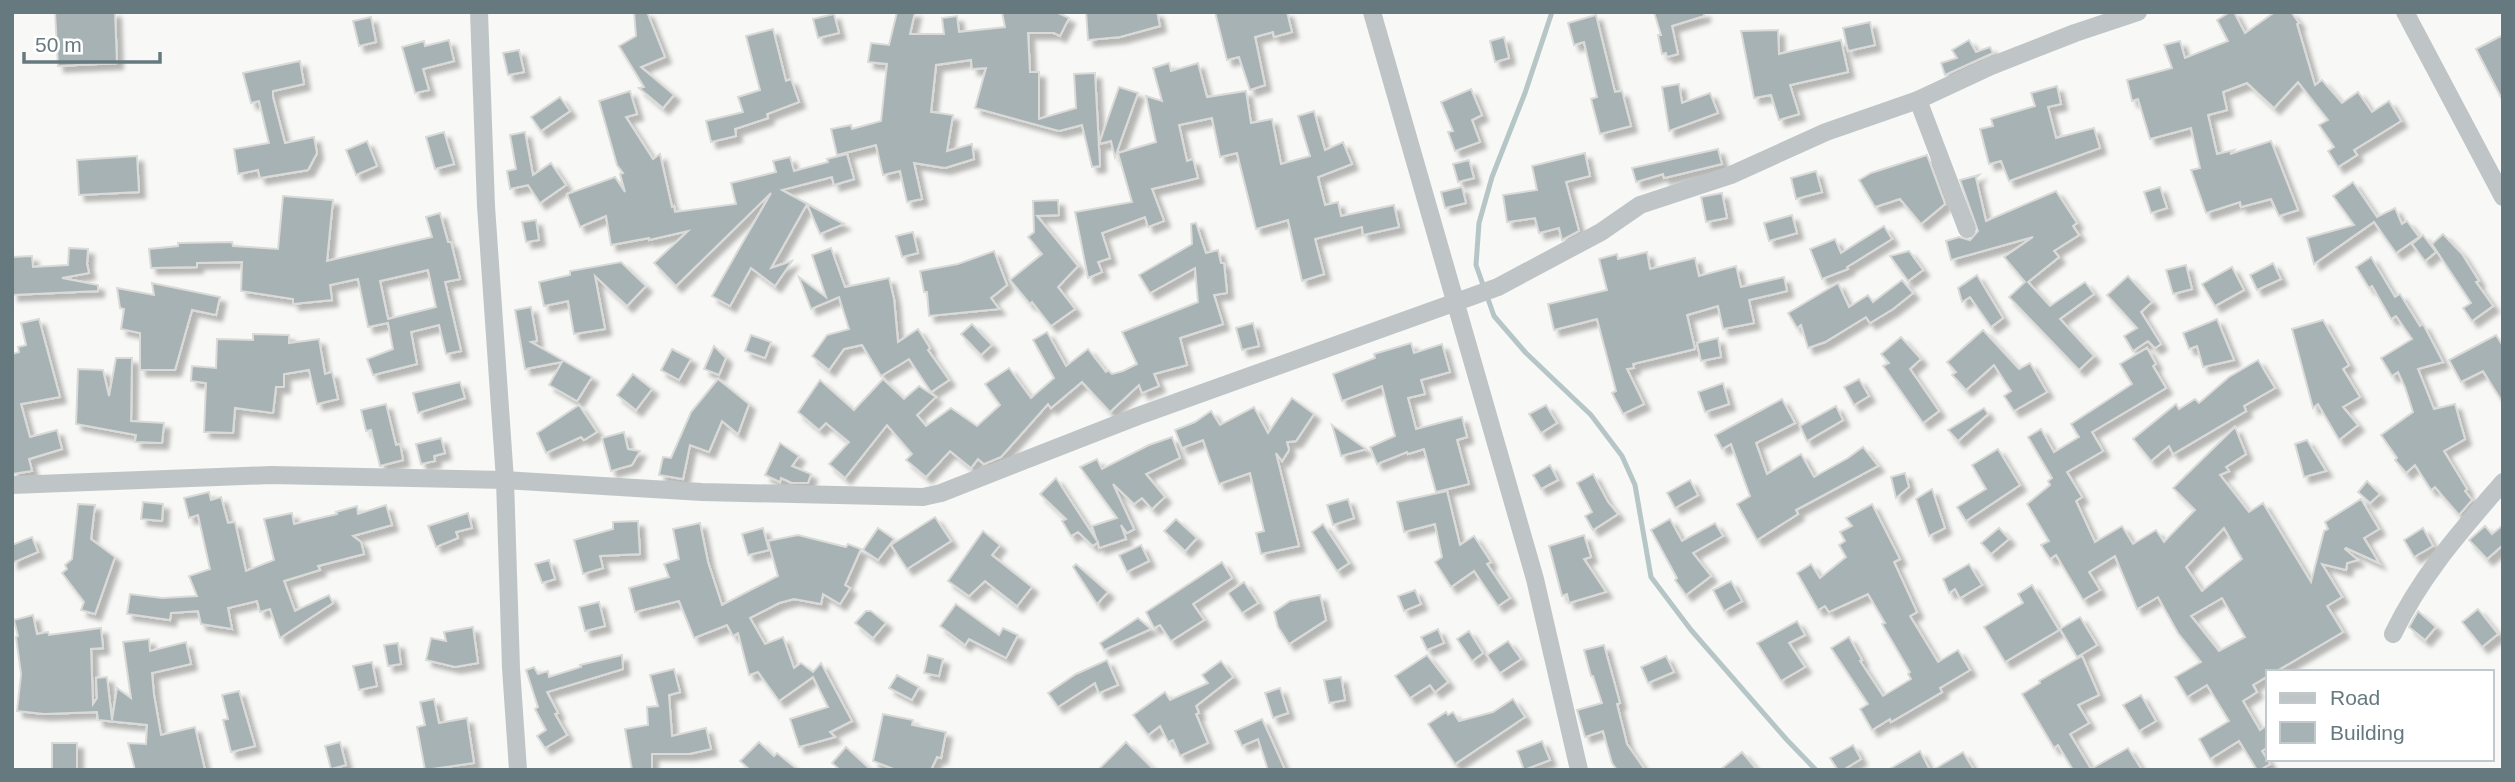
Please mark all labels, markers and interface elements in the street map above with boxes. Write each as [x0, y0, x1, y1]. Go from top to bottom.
scale bar [24, 21, 161, 65]
text: 50 m [35, 33, 82, 56]
legend [2266, 670, 2494, 761]
text: Road [2330, 686, 2380, 709]
text: Building [2330, 721, 2405, 744]

